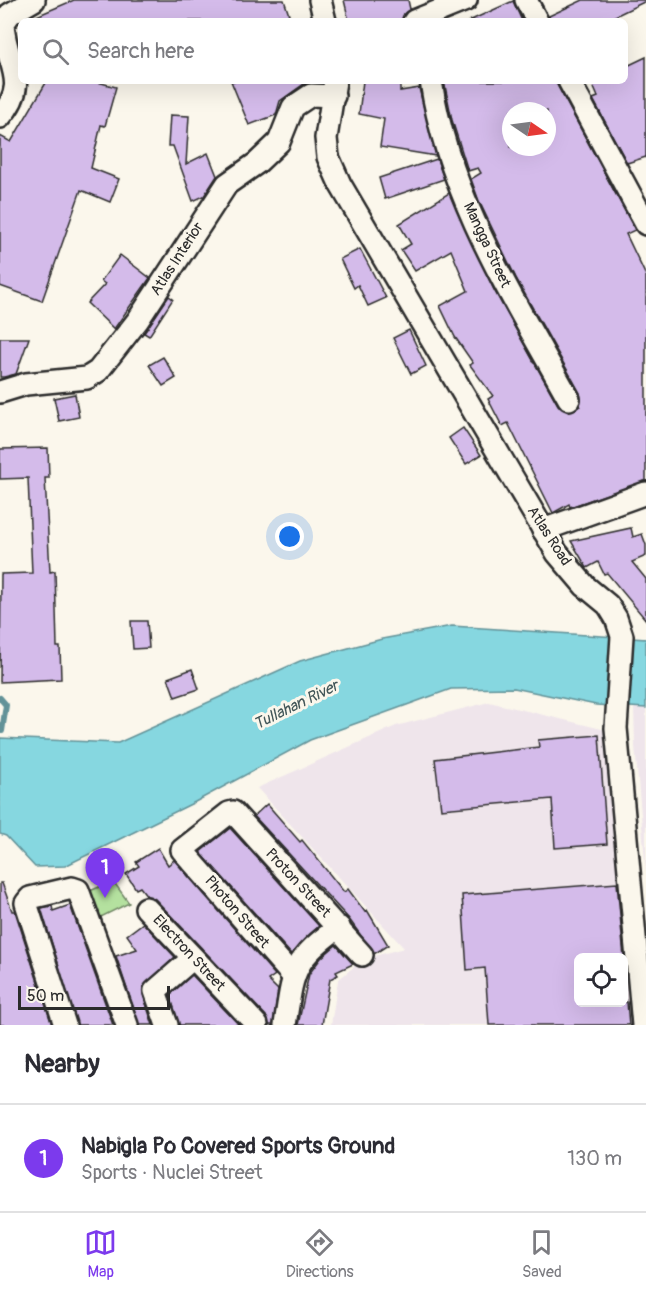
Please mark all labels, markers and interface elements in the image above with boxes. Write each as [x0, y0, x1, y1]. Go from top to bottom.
search box [18, 18, 628, 84]
icon: search [39, 35, 72, 68]
text: Search here [87, 37, 194, 65]
north arrow [502, 102, 556, 156]
street label: Mangga Street [459, 199, 515, 291]
street label: Atlas Interior [146, 218, 208, 299]
street label: Atlas Road [523, 503, 575, 569]
your location [275, 522, 304, 551]
water label: Tullahan River [250, 675, 344, 734]
street label: Proton Street [261, 845, 335, 922]
pin: 1 [86, 848, 124, 898]
street label: Photon Street [200, 872, 274, 953]
street label: Electron Street [149, 911, 230, 996]
map controls [574, 953, 628, 1007]
button: locate [574, 953, 628, 1007]
scale bar [18, 983, 170, 1010]
text: 50 m [27, 986, 64, 1006]
text: Nearby [24, 1048, 100, 1080]
text: Nabigla Po Covered Sports Ground [81, 1132, 395, 1160]
text: 1 [40, 1146, 47, 1171]
text: 130 m [567, 1146, 622, 1171]
text: Sports · Nuclei Street [81, 1160, 263, 1185]
tab: Map [84, 1226, 117, 1282]
tab: Directions [286, 1226, 354, 1282]
tab: Saved [522, 1226, 562, 1282]

